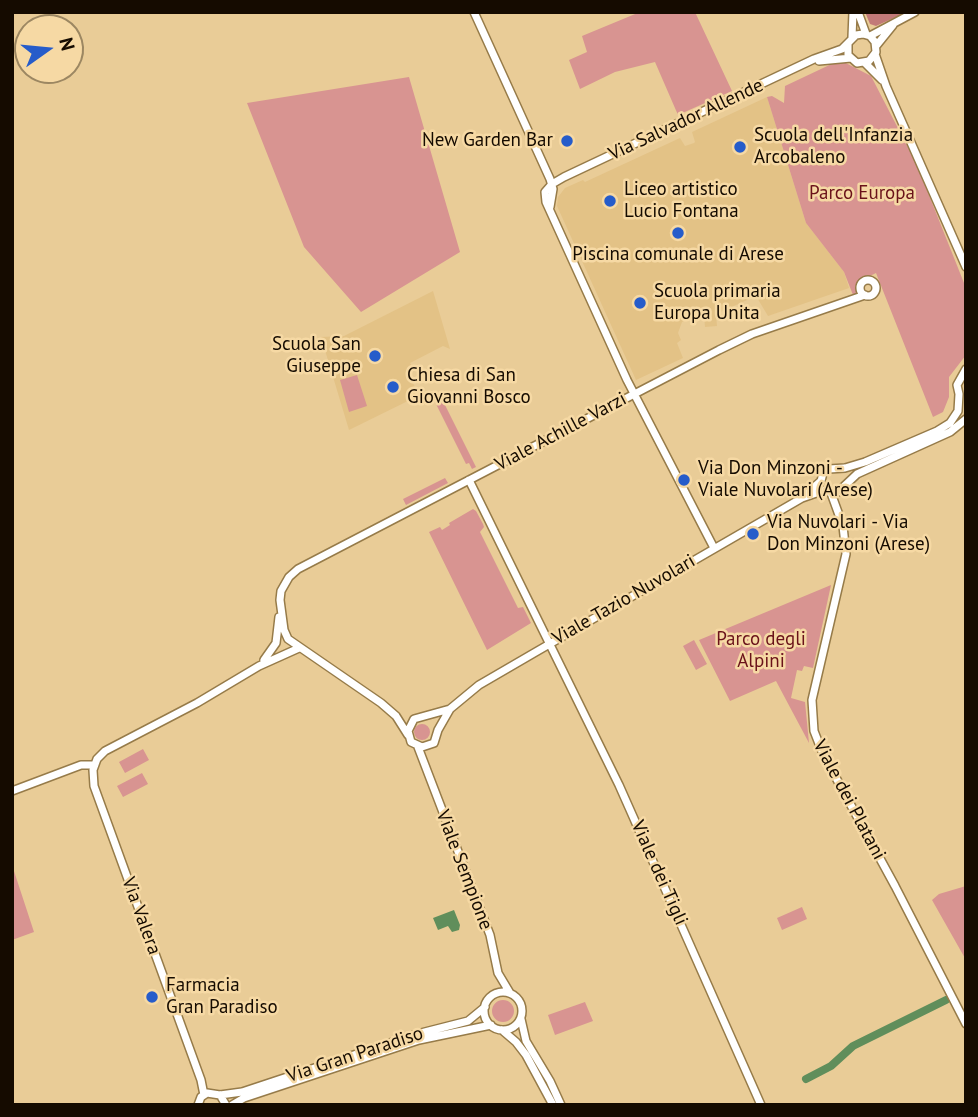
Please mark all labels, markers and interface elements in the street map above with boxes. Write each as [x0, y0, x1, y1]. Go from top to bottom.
north arrow [14, 14, 84, 84]
text: N [54, 35, 81, 53]
street label: Via Salvador Allende [605, 74, 767, 166]
place label: Scuola dell'Infanzia Arcobaleno [754, 125, 913, 169]
place label: New Garden Bar [422, 130, 553, 152]
marker: New Garden Bar [559, 133, 575, 149]
marker: Scuola dell'Infanzia Arcobaleno [732, 139, 748, 155]
place label: Liceo artistico Lucio Fontana [624, 179, 739, 223]
park label: Parco Europa [809, 183, 915, 205]
marker: Liceo artistico Lucio Fontana [602, 193, 618, 209]
marker: Piscina comunale di Arese [670, 225, 686, 241]
place label: Piscina comunale di Arese [572, 244, 784, 266]
place label: Scuola primaria Europa Unita [654, 281, 781, 325]
marker: Scuola primaria Europa Unita [632, 295, 648, 311]
place label: Scuola San Giuseppe [272, 334, 361, 378]
marker: Scuola San Giuseppe [367, 348, 383, 364]
place label: Chiesa di San Giovanni Bosco [407, 365, 531, 409]
marker: Chiesa di San Giovanni Bosco [385, 379, 401, 395]
street label: Viale Achille Varzi [491, 388, 631, 476]
place label: Via Don Minzoni - Viale Nuvolari (Arese) [698, 458, 873, 502]
marker: Via Don Minzoni - Viale Nuvolari (Arese) [676, 472, 692, 488]
place label: Via Nuvolari - Via Don Minzoni (Arese) [767, 512, 930, 556]
marker: Via Nuvolari - Via Don Minzoni (Arese) [745, 526, 761, 542]
street label: Viale Tazio Nuvolari [549, 550, 699, 650]
park label: Parco degli Alpini [716, 629, 806, 673]
street label: Viale dei Platani [808, 736, 890, 864]
street label: Viale Sempione [431, 807, 497, 933]
street label: Viale dei Tigli [626, 817, 692, 929]
street label: Via Valera [116, 874, 166, 958]
place label: Farmacia Gran Paradiso [166, 975, 278, 1019]
marker: Farmacia Gran Paradiso [144, 989, 160, 1005]
street label: Via Gran Paradiso [284, 1022, 426, 1088]

